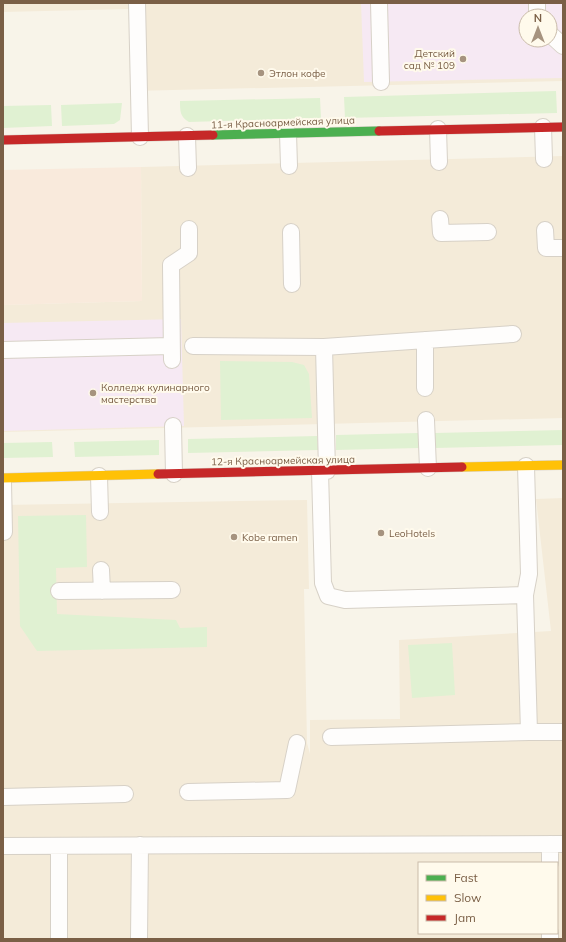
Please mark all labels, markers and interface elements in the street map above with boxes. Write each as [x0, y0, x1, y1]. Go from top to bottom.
north arrow [518, 8, 558, 48]
text: N [534, 11, 542, 25]
place label: Детский сад № 109 [404, 47, 455, 72]
marker: Детский сад № 109 [458, 54, 468, 64]
place label: Этлон кофе [269, 67, 326, 80]
marker: Этлон кофе [256, 68, 266, 78]
street label: 11-я Красноармейская улица [211, 113, 355, 132]
place label: Колледж кулинарного мастерства [101, 381, 210, 406]
marker: Колледж кулинарного мастерства [88, 388, 98, 398]
street label: 12-я Красноармейская улица [211, 453, 355, 468]
place label: LeoHotels [389, 527, 435, 540]
marker: LeoHotels [376, 528, 386, 538]
place label: Kobe ramen [242, 531, 298, 544]
marker: Kobe ramen [229, 532, 239, 542]
legend [418, 862, 558, 934]
text: Fast [454, 870, 478, 885]
text: Slow [454, 890, 482, 905]
text: Jam [454, 910, 476, 925]

